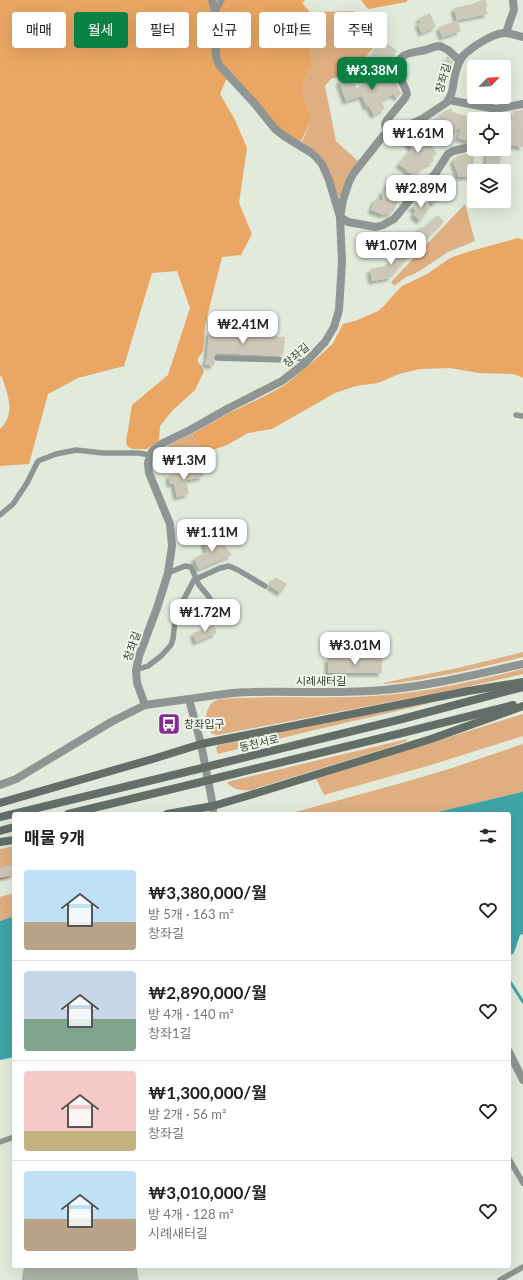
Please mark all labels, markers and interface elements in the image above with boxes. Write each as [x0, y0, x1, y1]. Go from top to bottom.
chip: 매매 [12, 12, 66, 48]
chip: 월세 [74, 12, 128, 48]
chip: 필터 [136, 12, 189, 48]
chip: 신규 [197, 12, 251, 48]
chip: 아파트 [259, 12, 326, 48]
chip: 주택 [334, 12, 387, 48]
pin: ₩3.38M [339, 57, 405, 91]
north arrow [467, 60, 511, 104]
map controls [467, 60, 511, 208]
street label: 창좌길 [432, 61, 453, 94]
text: ₩3.38M [346, 62, 398, 78]
button: locate [467, 112, 511, 156]
pin: ₩1.61M [385, 120, 451, 154]
text: ₩1.61M [392, 125, 444, 141]
button: layers [467, 164, 511, 208]
pin: ₩2.89M [388, 175, 454, 209]
text: ₩2.89M [395, 180, 447, 196]
pin: ₩1.07M [358, 232, 424, 266]
text: ₩1.07M [365, 237, 417, 253]
pin: ₩2.41M [210, 311, 276, 345]
text: ₩2.41M [217, 316, 269, 332]
street label: 창좌길 [280, 340, 311, 369]
pin: ₩1.3M [156, 447, 212, 481]
text: ₩1.3M [162, 452, 206, 468]
pin: ₩1.11M [179, 519, 245, 553]
text: ₩1.11M [186, 524, 238, 540]
pin: ₩1.72M [172, 599, 238, 633]
text: ₩1.72M [179, 604, 231, 620]
street label: 창좌길 [120, 629, 143, 662]
pin: ₩3.01M [322, 632, 388, 666]
text: ₩3.01M [329, 637, 381, 653]
street label: 시례새터길 [296, 674, 346, 687]
bus stop icon: 창좌입구 [156, 711, 182, 737]
place label: 창좌입구 [184, 717, 224, 730]
street label: 동천서로 [238, 732, 280, 753]
icon: filters [477, 825, 499, 847]
text: 매물 9개 [24, 827, 85, 848]
text: ₩3,380,000/월 [148, 882, 267, 903]
icon: home [56, 886, 104, 934]
icon: heart [477, 899, 499, 921]
text: 방 5개 · 163 m² [148, 906, 234, 922]
text: 창좌길 [148, 925, 184, 941]
text: ₩2,890,000/월 [148, 982, 267, 1003]
icon: home [56, 987, 104, 1035]
icon: heart [477, 1000, 499, 1022]
text: 방 4개 · 140 m² [148, 1006, 234, 1022]
text: 창좌1길 [148, 1025, 191, 1041]
text: ₩1,300,000/월 [148, 1082, 267, 1103]
icon: home [56, 1087, 104, 1135]
icon: heart [477, 1100, 499, 1122]
text: 방 2개 · 56 m² [148, 1106, 226, 1122]
text: 창좌길 [148, 1125, 184, 1141]
text: ₩3,010,000/월 [148, 1182, 267, 1203]
icon: home [56, 1187, 104, 1235]
icon: heart [477, 1200, 499, 1222]
text: 방 4개 · 128 m² [148, 1206, 234, 1222]
text: 시례새터길 [148, 1225, 208, 1241]

